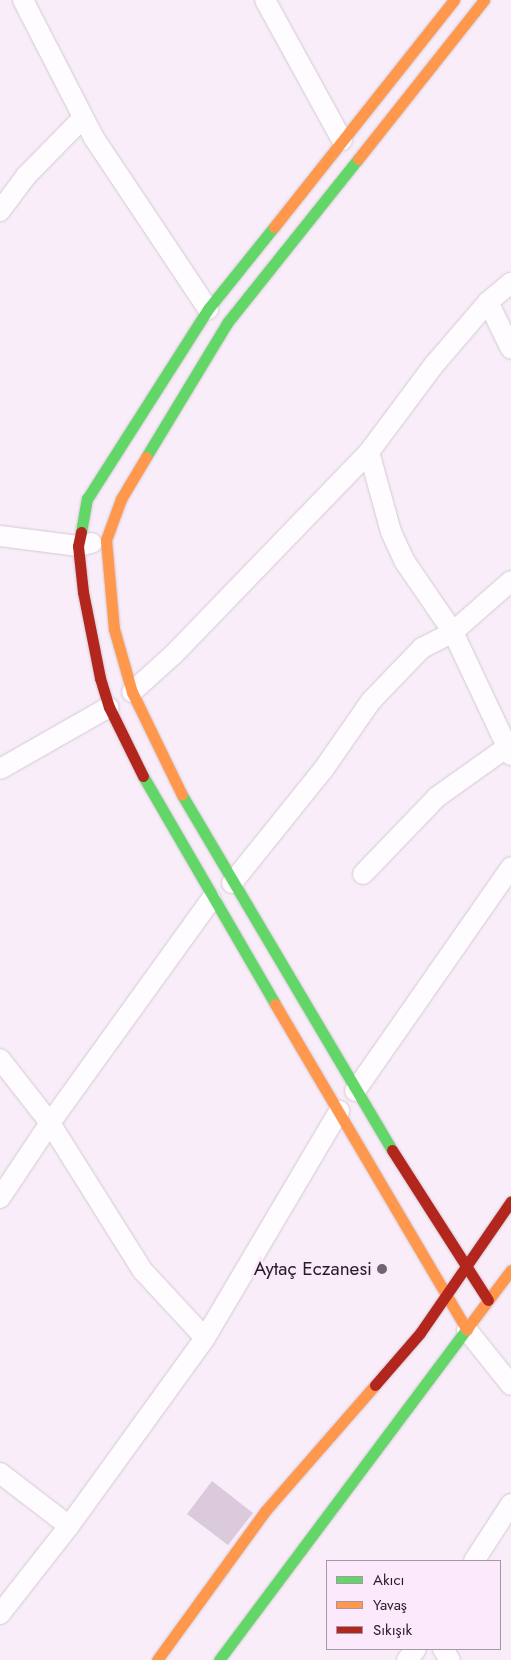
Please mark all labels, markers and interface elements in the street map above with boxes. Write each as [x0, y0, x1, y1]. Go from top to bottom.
place label: Aytaç Eczanesi [254, 1258, 372, 1280]
marker: Aytaç Eczanesi [376, 1263, 388, 1275]
legend [326, 1560, 501, 1650]
text: Akıcı [373, 1569, 404, 1591]
text: Yavaş [373, 1594, 407, 1616]
text: Sıkışık [373, 1619, 412, 1641]

